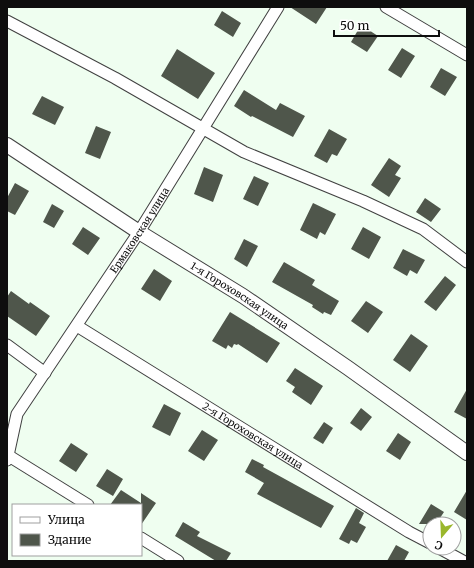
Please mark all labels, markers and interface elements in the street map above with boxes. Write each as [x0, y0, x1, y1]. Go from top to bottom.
scale bar [334, 12, 439, 38]
text: 50 m [340, 18, 369, 33]
street label: Ермаковская улица [107, 184, 172, 276]
street label: 1-я Гороховская улица [188, 259, 291, 333]
street label: 2-я Гороховская улица [200, 400, 306, 472]
legend [12, 504, 142, 556]
text: Улица [47, 512, 85, 527]
north arrow [422, 516, 462, 556]
text: Здание [48, 532, 91, 547]
text: С [433, 538, 444, 553]

